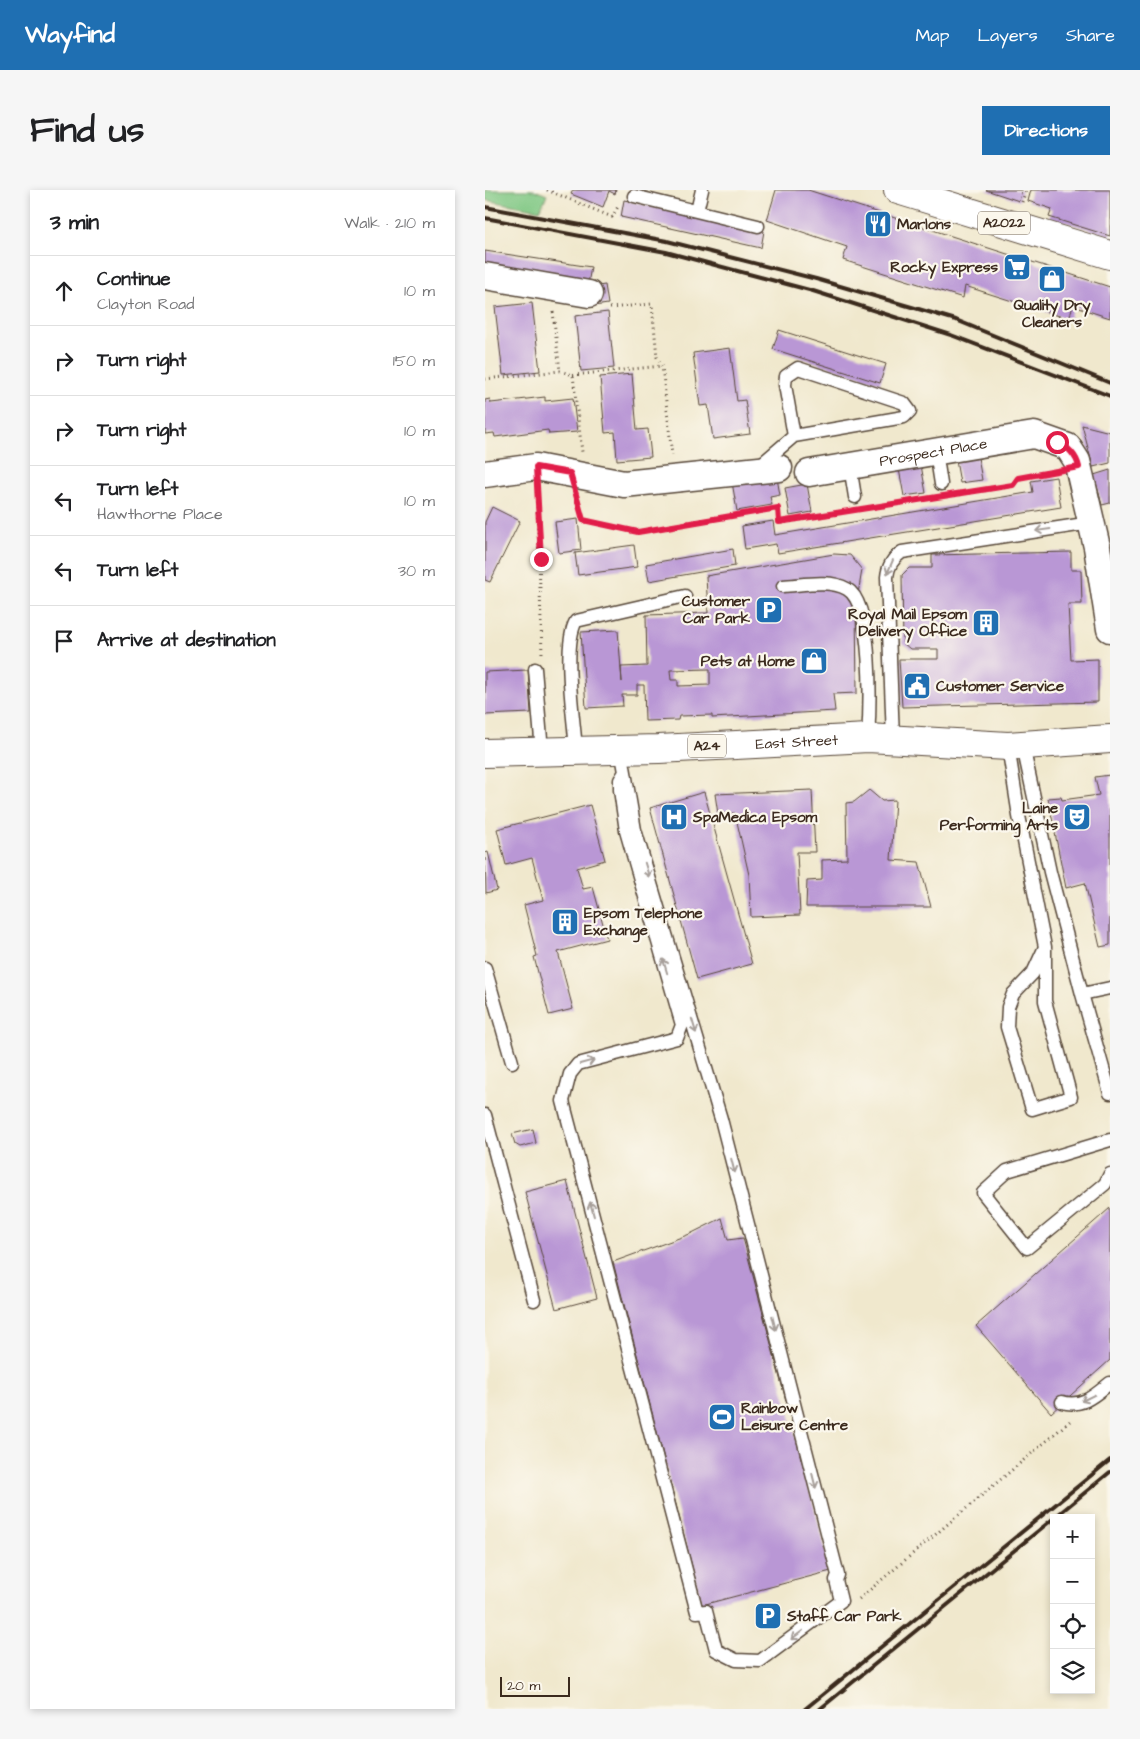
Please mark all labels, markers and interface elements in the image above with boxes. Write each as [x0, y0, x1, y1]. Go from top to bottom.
text: Wayfind [25, 18, 115, 52]
text: Map [915, 23, 949, 48]
text: Layers [977, 23, 1038, 48]
text: Share [1066, 23, 1115, 48]
text: Find us [30, 106, 144, 155]
button: Directions [982, 106, 1110, 155]
text: 3 min [50, 208, 99, 237]
restaurant icon: Marlons [863, 209, 893, 239]
text: Walk · 210 m [344, 212, 435, 234]
road number: A2022 [978, 212, 1030, 234]
place label: Marlons [897, 214, 952, 235]
supermarket icon: Rocky Express [1002, 252, 1032, 282]
place label: Rocky Express [890, 257, 998, 279]
shop icon: Quality Dry Cleaners [1037, 264, 1067, 294]
text: Continue [97, 266, 171, 293]
icon: ahead [50, 277, 78, 305]
text: 10 m [404, 280, 435, 302]
text: Clayton Road [97, 293, 194, 315]
place label: Quality Dry Cleaners [1013, 295, 1091, 333]
icon: right [50, 347, 78, 375]
text: Turn right [97, 347, 186, 374]
text: 150 m [393, 350, 435, 372]
icon: right [50, 417, 78, 445]
text: Turn right [97, 417, 186, 444]
text: 10 m [404, 420, 435, 442]
route start [1046, 431, 1069, 454]
street label: Prospect Place [878, 433, 989, 471]
text: Turn left [97, 476, 178, 503]
icon: left [50, 487, 78, 515]
text: 10 m [404, 490, 435, 512]
text: Hawthorne Place [97, 503, 223, 525]
one-way arrow [1035, 525, 1051, 535]
route end [530, 548, 553, 571]
icon: left [50, 557, 78, 585]
text: Turn left [97, 557, 178, 584]
one-way arrow [885, 559, 895, 574]
text: 30 m [398, 560, 435, 582]
place label: Customer Car Park [682, 591, 751, 629]
parking icon: Customer Car Park [754, 595, 784, 625]
place label: Royal Mail Epsom Delivery Office [848, 604, 967, 643]
building icon: Royal Mail Epsom Delivery Office [971, 608, 1001, 638]
icon: arrive [50, 627, 78, 655]
text: Arrive at destination [97, 627, 276, 654]
shop icon: Pets at Home [799, 646, 829, 676]
place label: Pets at Home [701, 651, 795, 672]
public building icon: Customer Service [902, 671, 932, 701]
place label: Customer Service [936, 676, 1064, 697]
street label: East Street [755, 729, 839, 754]
road number: A24 [688, 734, 726, 758]
place label: Laine Performing Arts [940, 798, 1058, 838]
hospital icon: SpaMedica Epsom [659, 802, 689, 832]
theatre icon: Laine Performing Arts [1062, 802, 1092, 832]
place label: SpaMedica Epsom [692, 807, 817, 828]
one-way arrow [643, 862, 653, 878]
place label: Epsom Telephone Exchange [584, 903, 703, 943]
building icon: Epsom Telephone Exchange [550, 907, 580, 937]
one-way arrow [659, 958, 669, 974]
one-way arrow [689, 1018, 699, 1034]
one-way arrow [579, 1056, 595, 1066]
one-way arrow [729, 1157, 738, 1173]
one-way arrow [587, 1202, 596, 1218]
one-way arrow [769, 1315, 779, 1331]
one-way arrow [1081, 1394, 1096, 1404]
place label: Rainbow Leisure Centre [741, 1398, 848, 1436]
sports icon: Rainbow Leisure Centre [707, 1402, 737, 1432]
one-way arrow [810, 1472, 819, 1488]
map controls [1050, 1514, 1095, 1694]
button: + [1050, 1514, 1095, 1559]
button: − [1050, 1559, 1095, 1604]
parking icon: Staff Car Park [753, 1601, 783, 1631]
button: locate [1050, 1604, 1095, 1649]
place label: Staff Car Park [786, 1606, 902, 1627]
one-way arrow [790, 1630, 804, 1640]
button: layers [1050, 1649, 1095, 1694]
scale bar [500, 1674, 570, 1697]
text: 20 m [507, 1676, 540, 1696]

